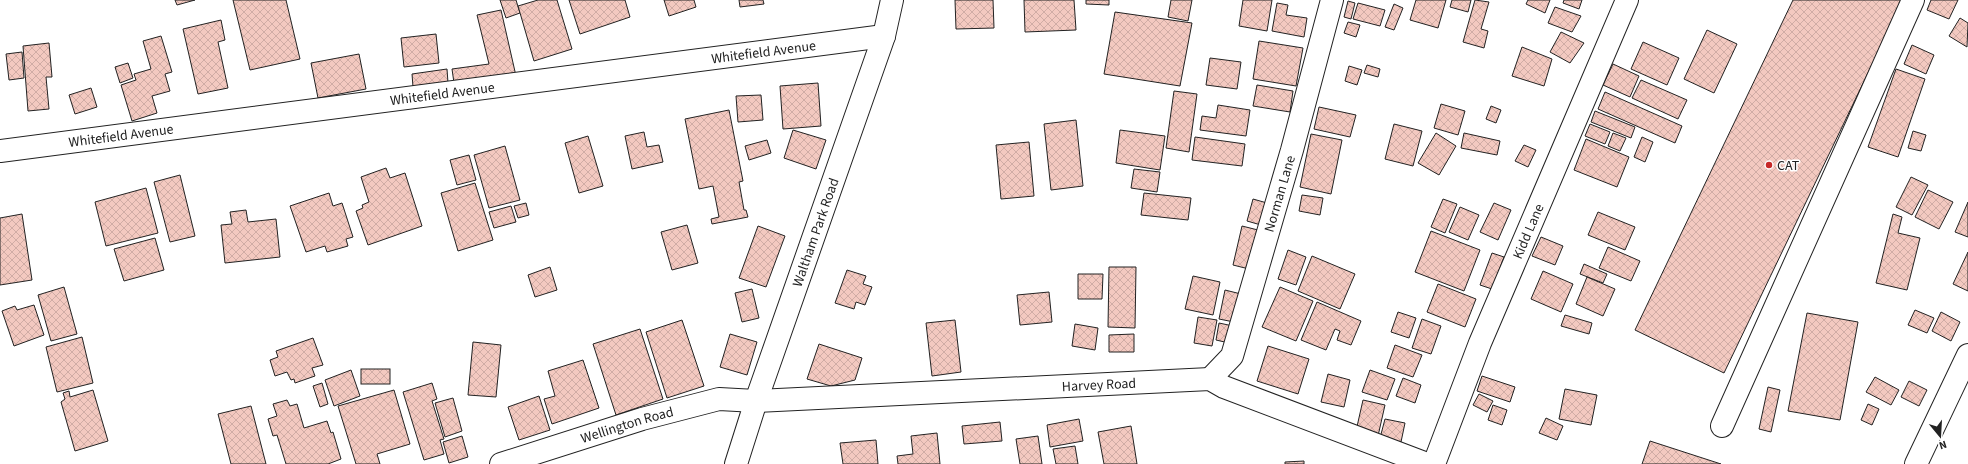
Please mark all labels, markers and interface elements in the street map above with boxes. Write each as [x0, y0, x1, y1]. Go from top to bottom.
street label: Whitefield Avenue [710, 36, 817, 69]
street label: Whitefield Avenue [389, 78, 496, 111]
street label: Whitefield Avenue [68, 120, 175, 153]
street label: Norman Lane [1260, 153, 1301, 235]
place label: CAT [1777, 156, 1800, 176]
marker: CAT [1764, 160, 1774, 170]
street label: Waltham Park Road [788, 175, 845, 290]
street label: Kidd Lane [1508, 201, 1550, 262]
street label: Harvey Road [1061, 374, 1137, 397]
street label: Wellington Road [578, 402, 676, 449]
north arrow [1920, 416, 1960, 456]
text: N [1937, 437, 1949, 453]

